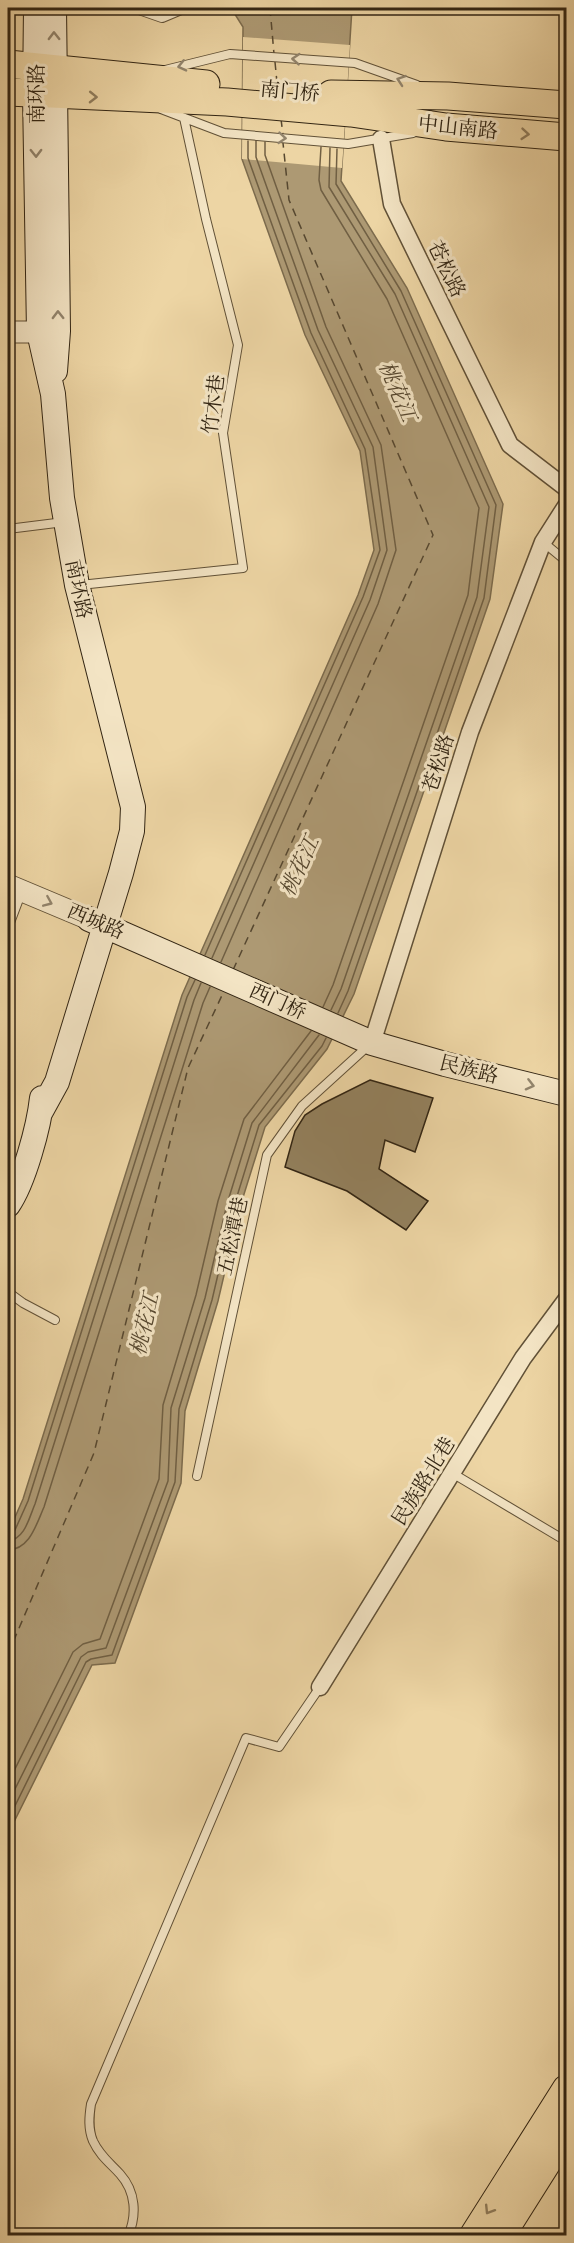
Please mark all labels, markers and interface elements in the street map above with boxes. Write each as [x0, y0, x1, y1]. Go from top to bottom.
one-way arrow [48, 32, 60, 41]
one-way arrow [292, 53, 301, 66]
one-way arrow [177, 58, 187, 71]
street label: 南环路 [24, 64, 48, 124]
one-way arrow [397, 74, 407, 87]
street label: 南门桥 [259, 76, 321, 106]
one-way arrow [89, 91, 98, 103]
street label: 中山南路 [417, 111, 499, 143]
one-way arrow [520, 127, 529, 140]
one-way arrow [278, 131, 287, 144]
one-way arrow [30, 149, 43, 158]
street label: 苍松路 [423, 237, 471, 301]
one-way arrow [52, 311, 64, 320]
water label: 桃花江 [374, 357, 423, 428]
street label: 竹木巷 [197, 373, 229, 435]
street label: 南环路 [61, 557, 97, 621]
street label: 苍松路 [417, 731, 459, 795]
water label: 桃花江 [274, 829, 325, 900]
one-way arrow [42, 895, 53, 907]
street label: 西城路 [64, 898, 128, 944]
street label: 西门桥 [246, 978, 310, 1024]
street label: 民族路 [437, 1050, 501, 1088]
one-way arrow [524, 1077, 534, 1090]
street label: 五松潭巷 [212, 1194, 252, 1278]
water label: 桃花江 [125, 1288, 164, 1358]
street label: 民族路北巷 [386, 1432, 460, 1530]
one-way arrow [486, 2204, 497, 2215]

